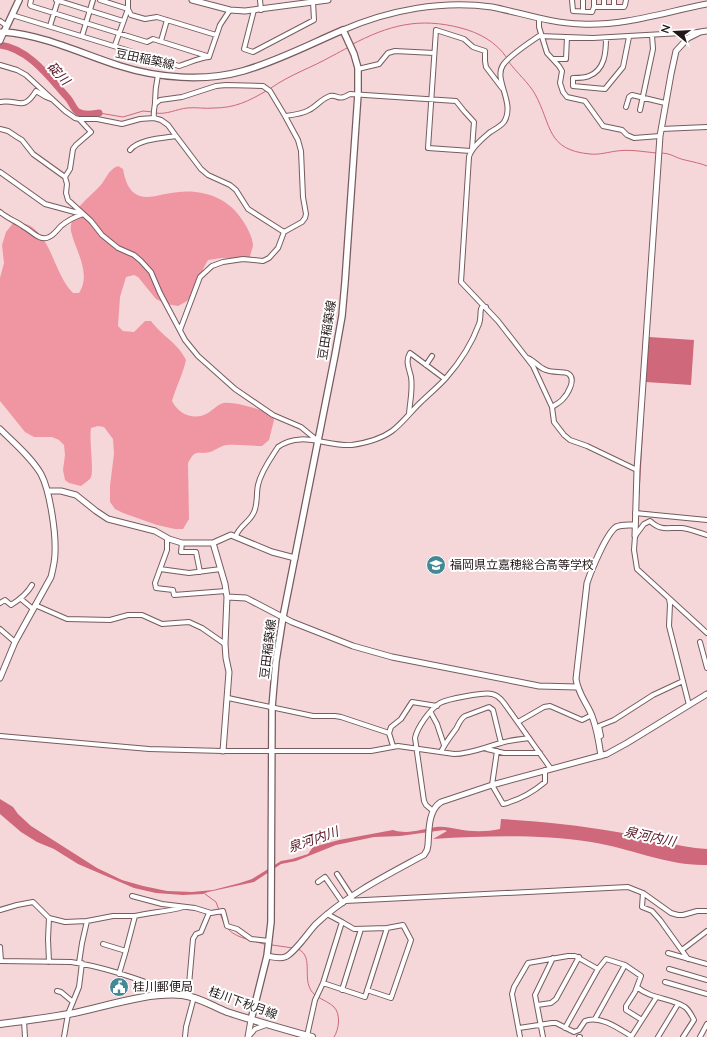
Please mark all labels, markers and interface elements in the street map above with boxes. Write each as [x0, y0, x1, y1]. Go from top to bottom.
north arrow [655, 12, 695, 52]
text: N [658, 23, 674, 35]
street label: 豆田稲築線 [114, 45, 176, 73]
water label: 碇川 [43, 58, 75, 91]
street label: 豆田稲築線 [314, 299, 340, 361]
school or university icon: 福岡県立嘉穂総合高等学校 [425, 554, 447, 576]
place label: 福岡県立嘉穂総合高等学校 [450, 557, 594, 573]
street label: 豆田稲築線 [256, 618, 280, 680]
water label: 泉河内川 [286, 822, 343, 857]
water label: 泉河内川 [622, 823, 679, 852]
public building icon: 桂川郵便局 [108, 976, 130, 998]
place label: 桂川郵便局 [133, 979, 193, 995]
street label: 桂川下秋月線 [206, 983, 280, 1023]

